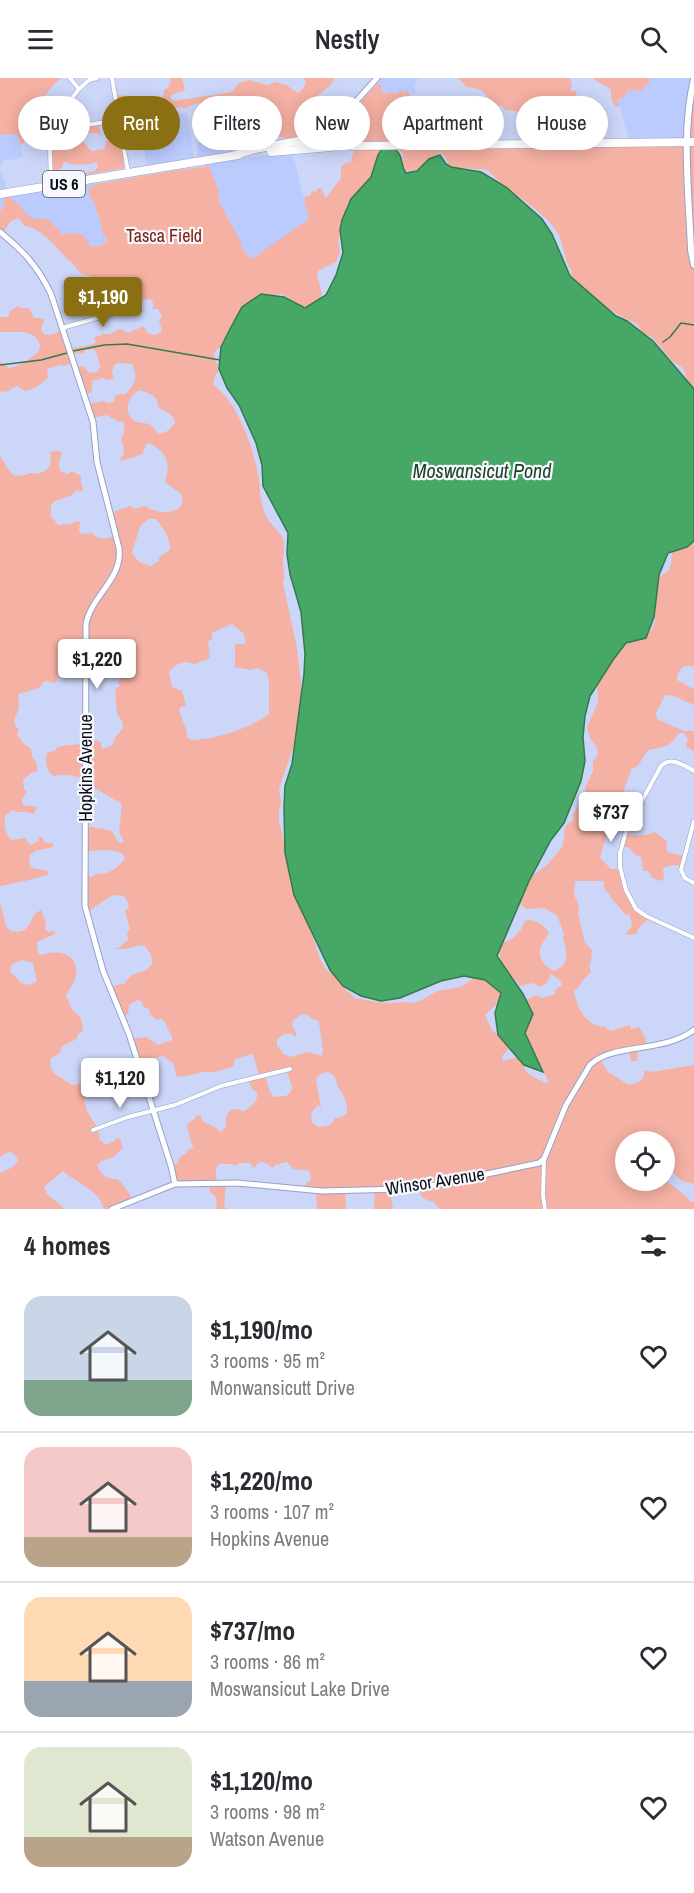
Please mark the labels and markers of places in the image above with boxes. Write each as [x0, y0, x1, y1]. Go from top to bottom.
pin: $1,190 [54, 277, 152, 328]
pin: $1,220 [48, 639, 146, 690]
pin: $737 [575, 792, 647, 843]
pin: $1,120 [71, 1058, 169, 1109]

